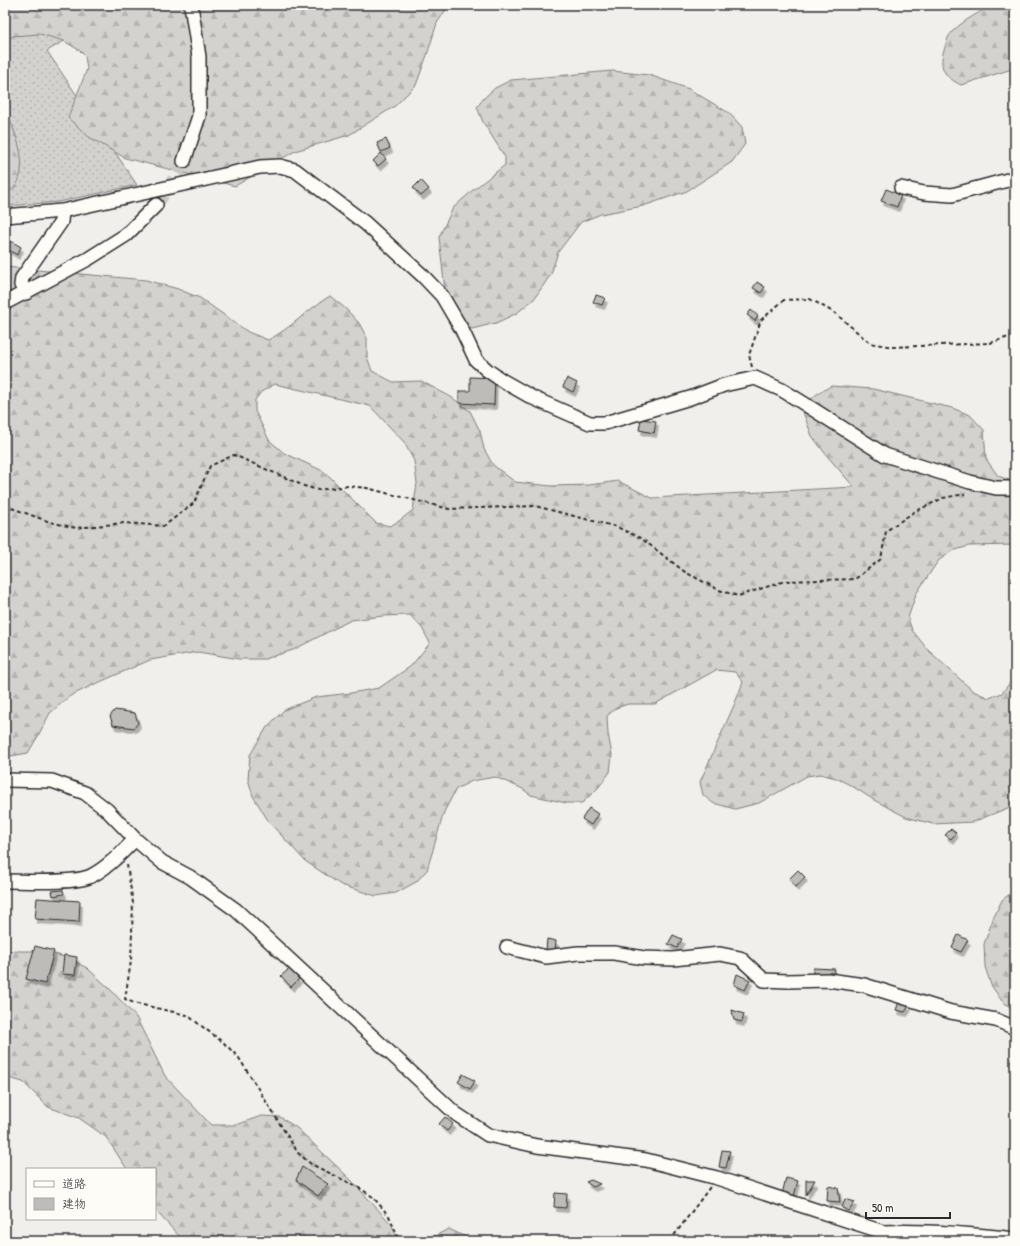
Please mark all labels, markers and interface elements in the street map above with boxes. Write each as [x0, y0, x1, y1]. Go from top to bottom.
legend [26, 1168, 156, 1220]
text: 道路 [62, 1175, 86, 1192]
scale bar [866, 1194, 950, 1220]
text: 建物 [62, 1195, 86, 1212]
text: 50 m [872, 1199, 893, 1216]

